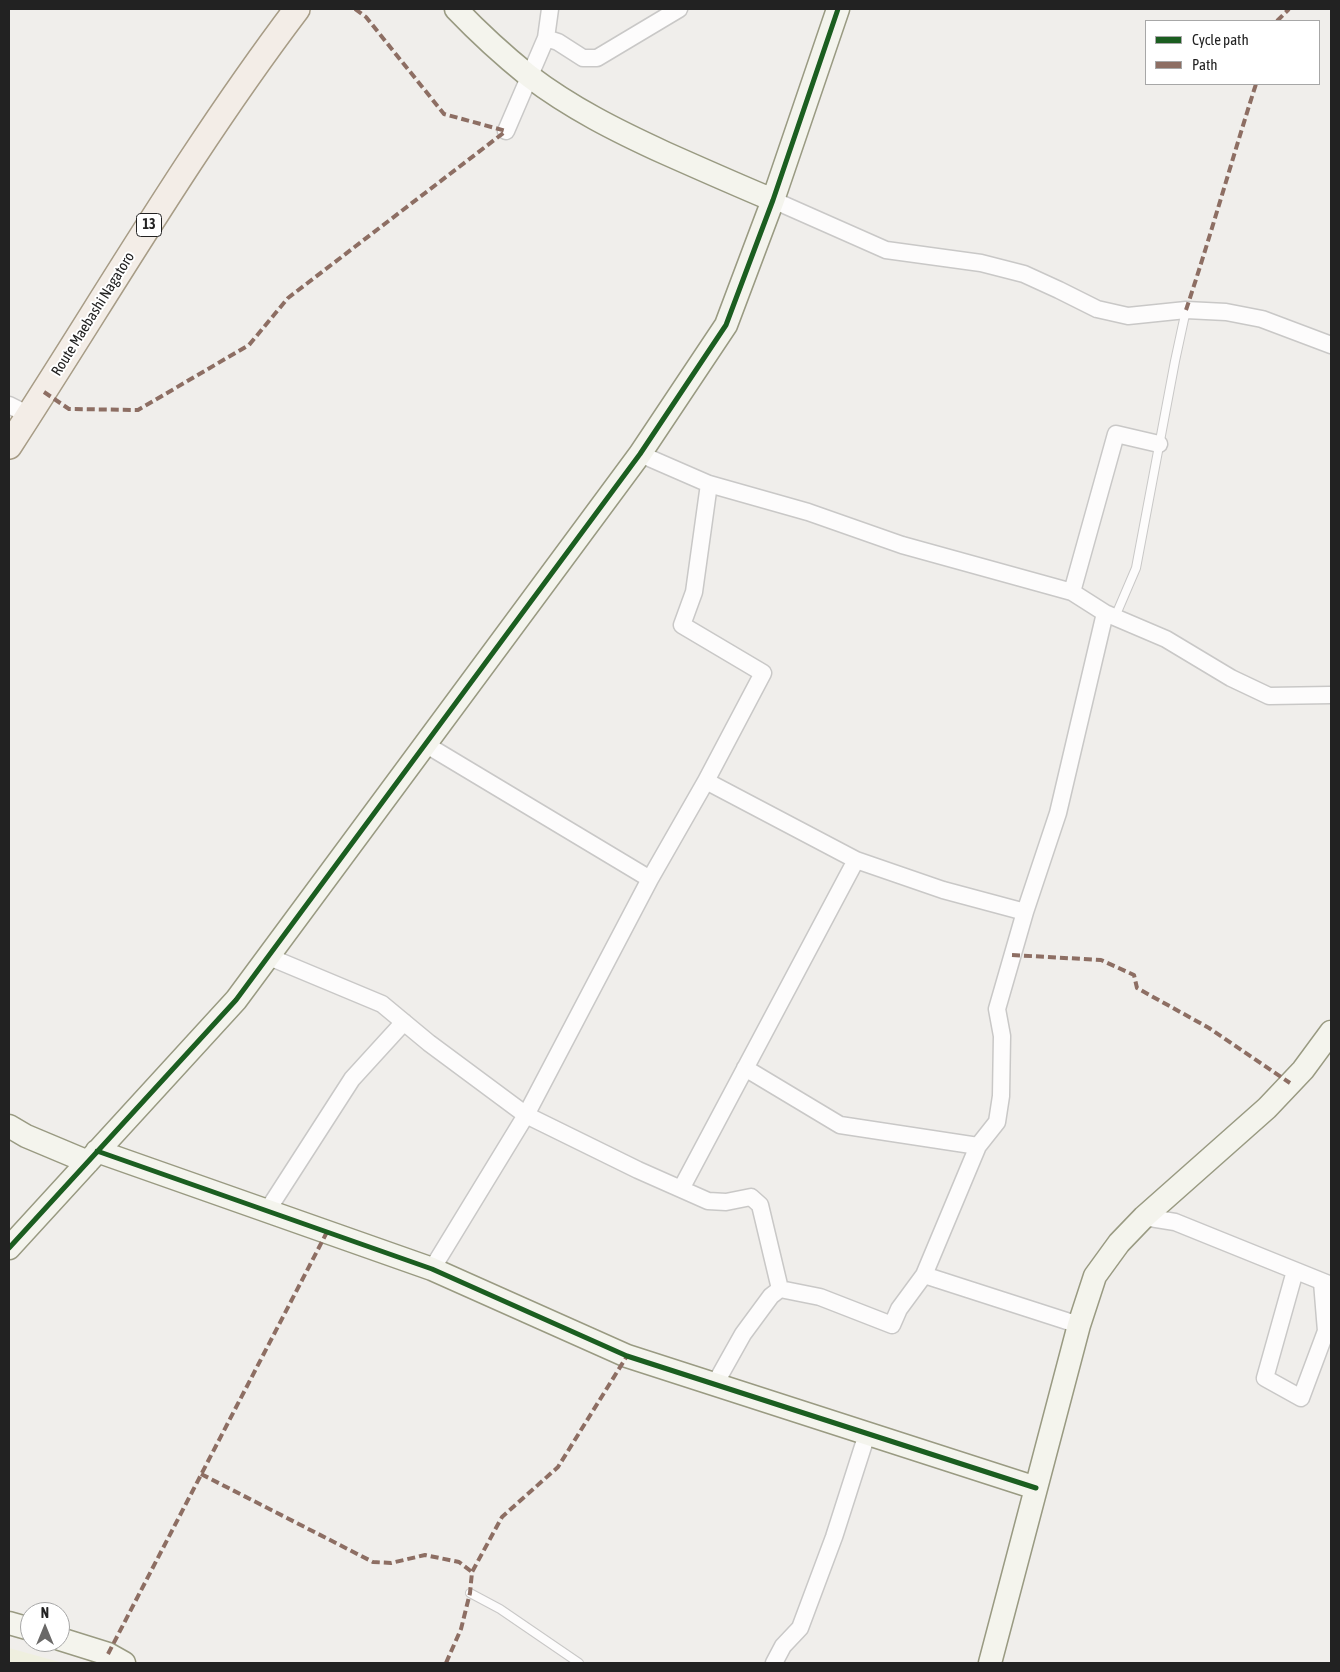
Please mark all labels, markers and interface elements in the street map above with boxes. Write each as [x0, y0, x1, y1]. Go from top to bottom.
legend [1145, 20, 1320, 85]
text: Cycle path [1192, 31, 1249, 48]
text: Path [1192, 56, 1218, 73]
road number: 13 [136, 214, 162, 236]
street label: Route Maebashi Nagatoro [48, 249, 138, 379]
north arrow [20, 1602, 70, 1652]
text: N [41, 1605, 49, 1621]

